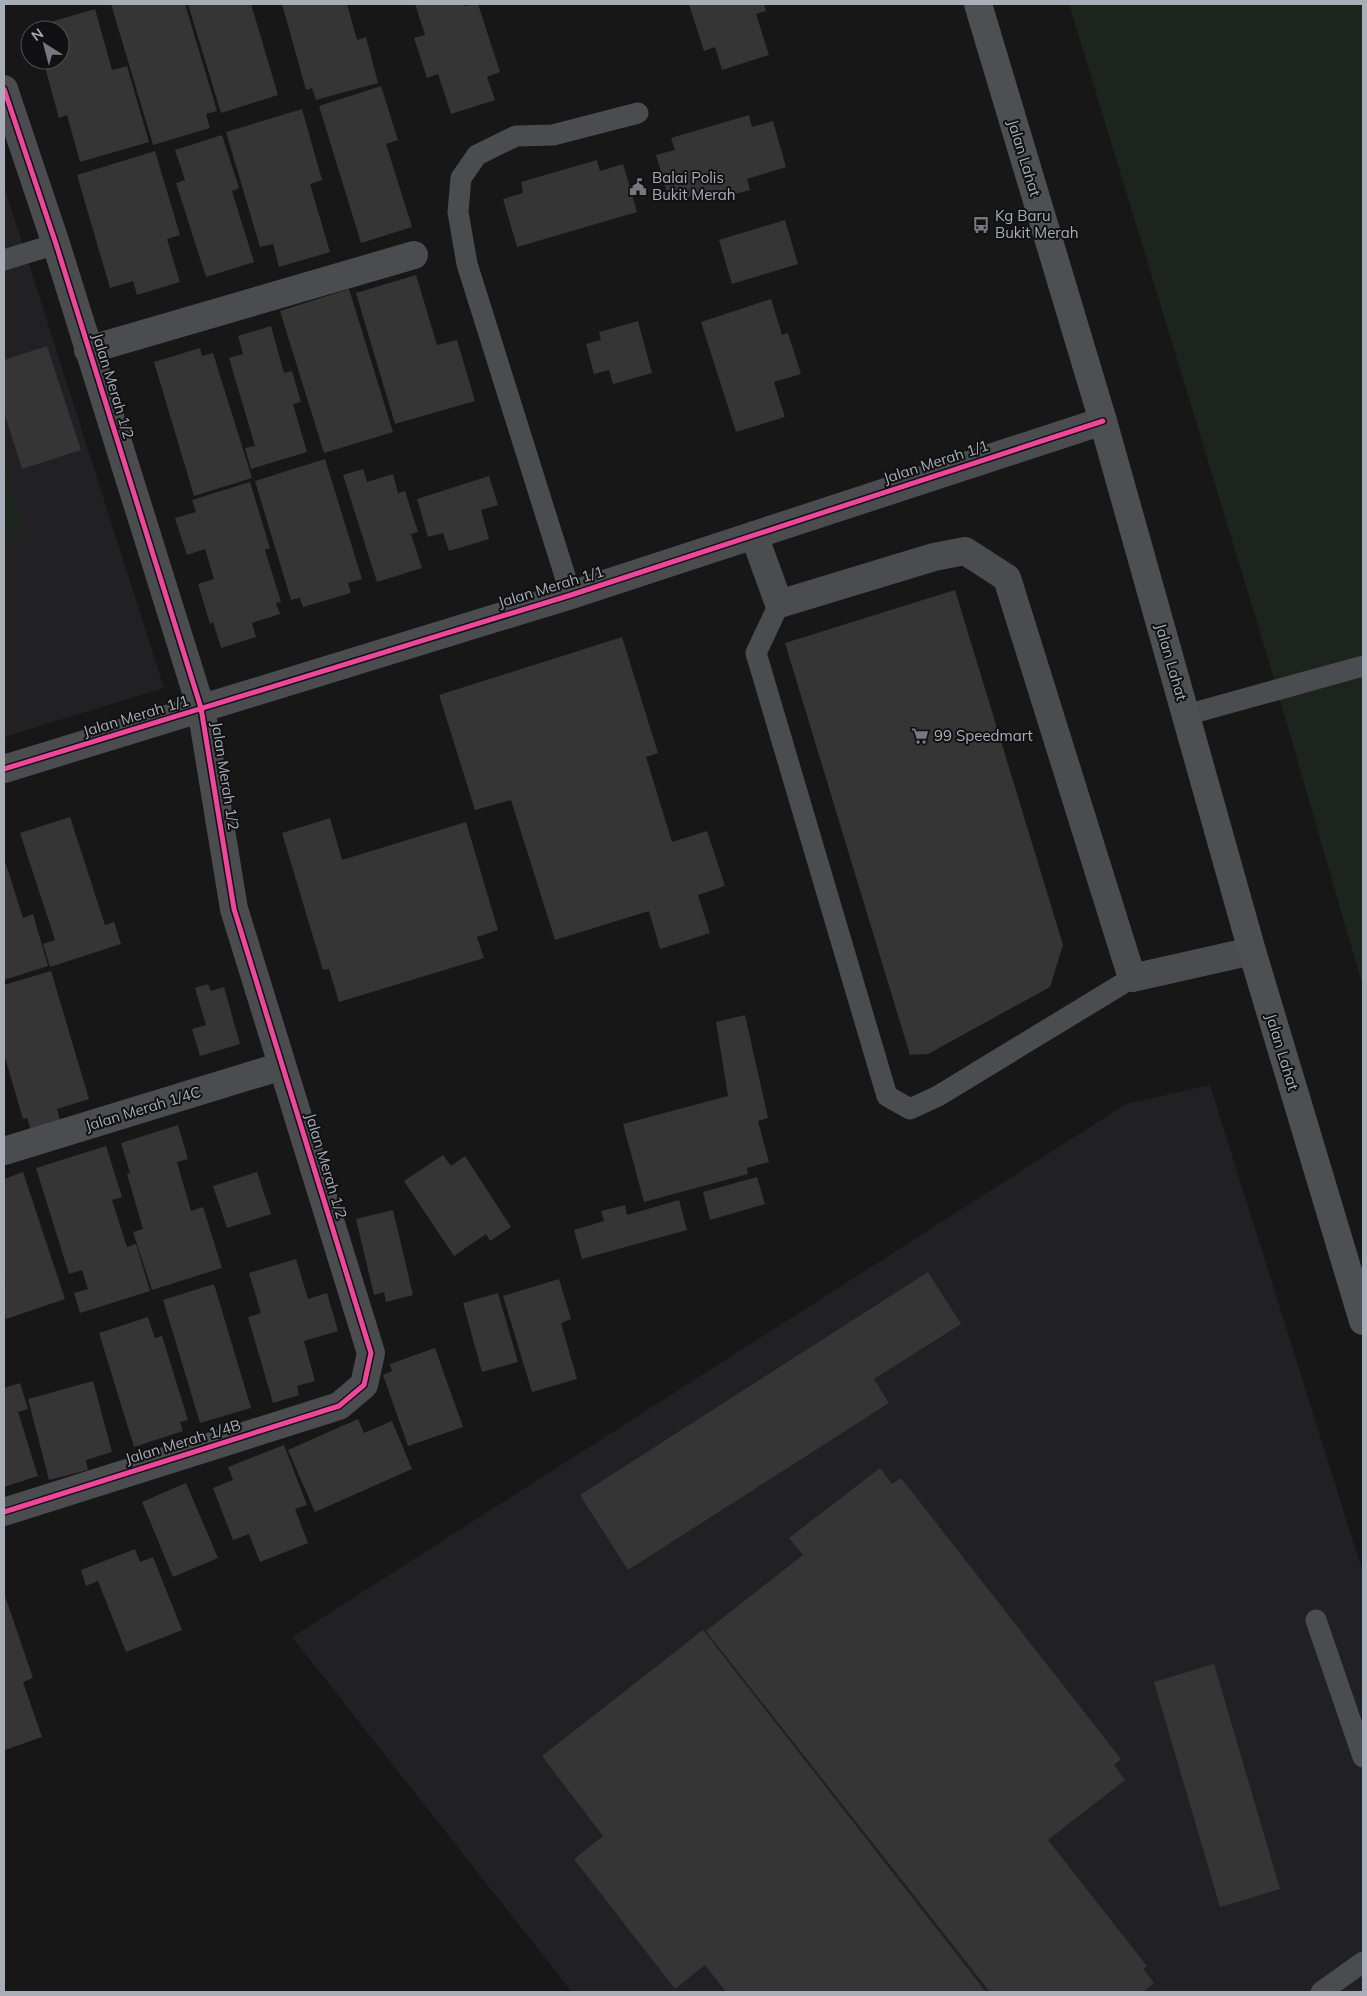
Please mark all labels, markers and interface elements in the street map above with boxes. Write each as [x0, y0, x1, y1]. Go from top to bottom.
north arrow [20, 20, 70, 70]
text: N [28, 24, 47, 45]
street label: Jalan Lahat [1004, 117, 1045, 199]
place label: Balai Polis Bukit Merah [652, 168, 736, 204]
public building icon: Balai Polis Bukit Merah [628, 177, 648, 197]
place label: Kg Baru Bukit Merah [995, 206, 1079, 242]
bus stop icon: Kg Baru Bukit Merah [971, 215, 991, 235]
street label: Jalan Merah 1/2 [88, 331, 139, 441]
street label: Jalan Merah 1/1 [881, 436, 991, 487]
street label: Jalan Merah 1/1 [496, 561, 606, 612]
street label: Jalan Lahat [1151, 621, 1192, 703]
street label: Jalan Merah 1/1 [81, 690, 191, 741]
street label: Jalan Merah 1/2 [208, 720, 243, 832]
supermarket icon: 99 Speedmart [910, 726, 930, 746]
place label: 99 Speedmart [934, 726, 1033, 745]
street label: Jalan Lahat [1262, 1011, 1303, 1093]
street label: Jalan Merah 1/4C [83, 1082, 203, 1135]
street label: Jalan Merah 1/2 [301, 1111, 352, 1221]
street label: Jalan Merah 1/4B [123, 1415, 243, 1468]

